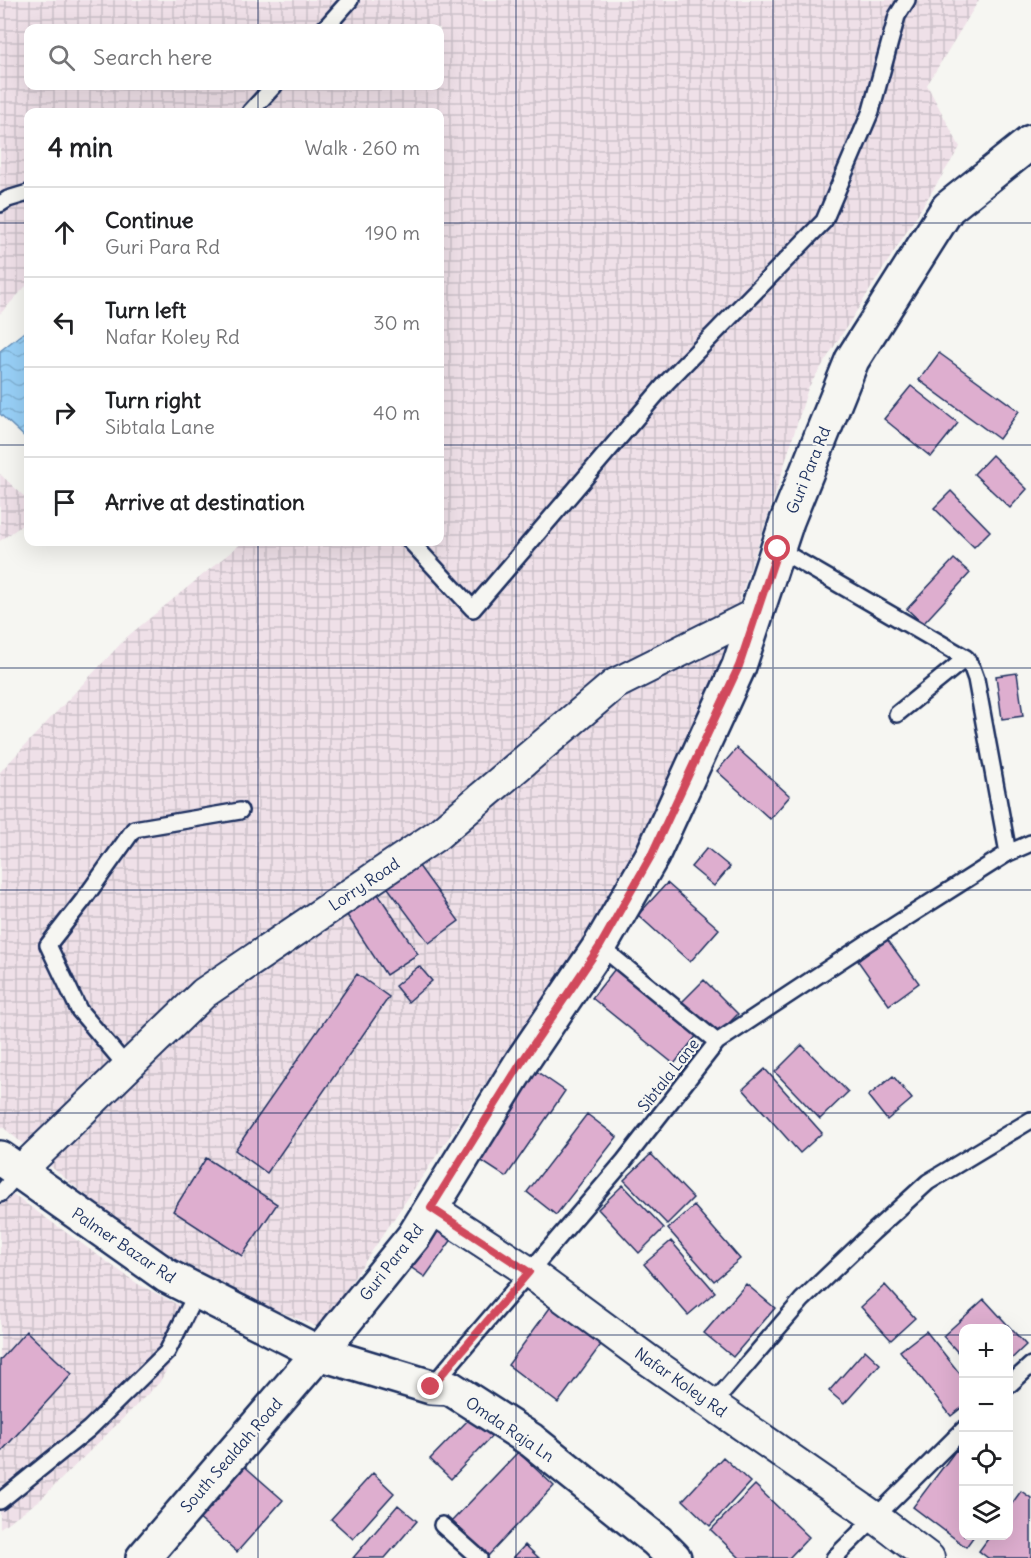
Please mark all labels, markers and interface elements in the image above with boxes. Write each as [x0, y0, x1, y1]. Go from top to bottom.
search box [24, 24, 444, 90]
icon: search [45, 41, 78, 74]
text: Search here [93, 43, 212, 71]
text: 4 min [48, 131, 113, 164]
text: Walk · 260 m [304, 135, 420, 160]
text: Continue [105, 206, 194, 234]
icon: ahead [48, 216, 81, 249]
text: 190 m [365, 220, 420, 245]
text: Guri Para Rd [105, 234, 220, 259]
text: Turn left [105, 296, 186, 324]
icon: left [48, 306, 81, 339]
text: 30 m [373, 310, 420, 335]
text: Nafar Koley Rd [105, 324, 240, 349]
text: Turn right [105, 386, 201, 414]
icon: right [48, 396, 81, 429]
text: 40 m [373, 400, 420, 425]
text: Sibtala Lane [105, 414, 215, 439]
street label: Guri Para Rd [781, 424, 835, 516]
icon: arrive [48, 486, 81, 519]
text: Arrive at destination [105, 488, 305, 516]
route start [764, 535, 790, 561]
street label: Lorry Road [325, 853, 403, 915]
street label: Sibtala Lane [633, 1034, 703, 1116]
street label: Palmer Bazar Rd [68, 1203, 180, 1287]
street label: Guri Para Rd [355, 1220, 427, 1304]
map controls [959, 1324, 1013, 1540]
button: + [959, 1324, 1013, 1378]
street label: Nafar Koley Rd [631, 1343, 731, 1421]
route end [417, 1373, 443, 1399]
button: − [959, 1378, 1013, 1432]
street label: Omda Raja Ln [462, 1392, 558, 1466]
street label: South Sealdah Road [176, 1394, 286, 1516]
button: locate [959, 1432, 1013, 1486]
button: layers [959, 1486, 1013, 1540]

